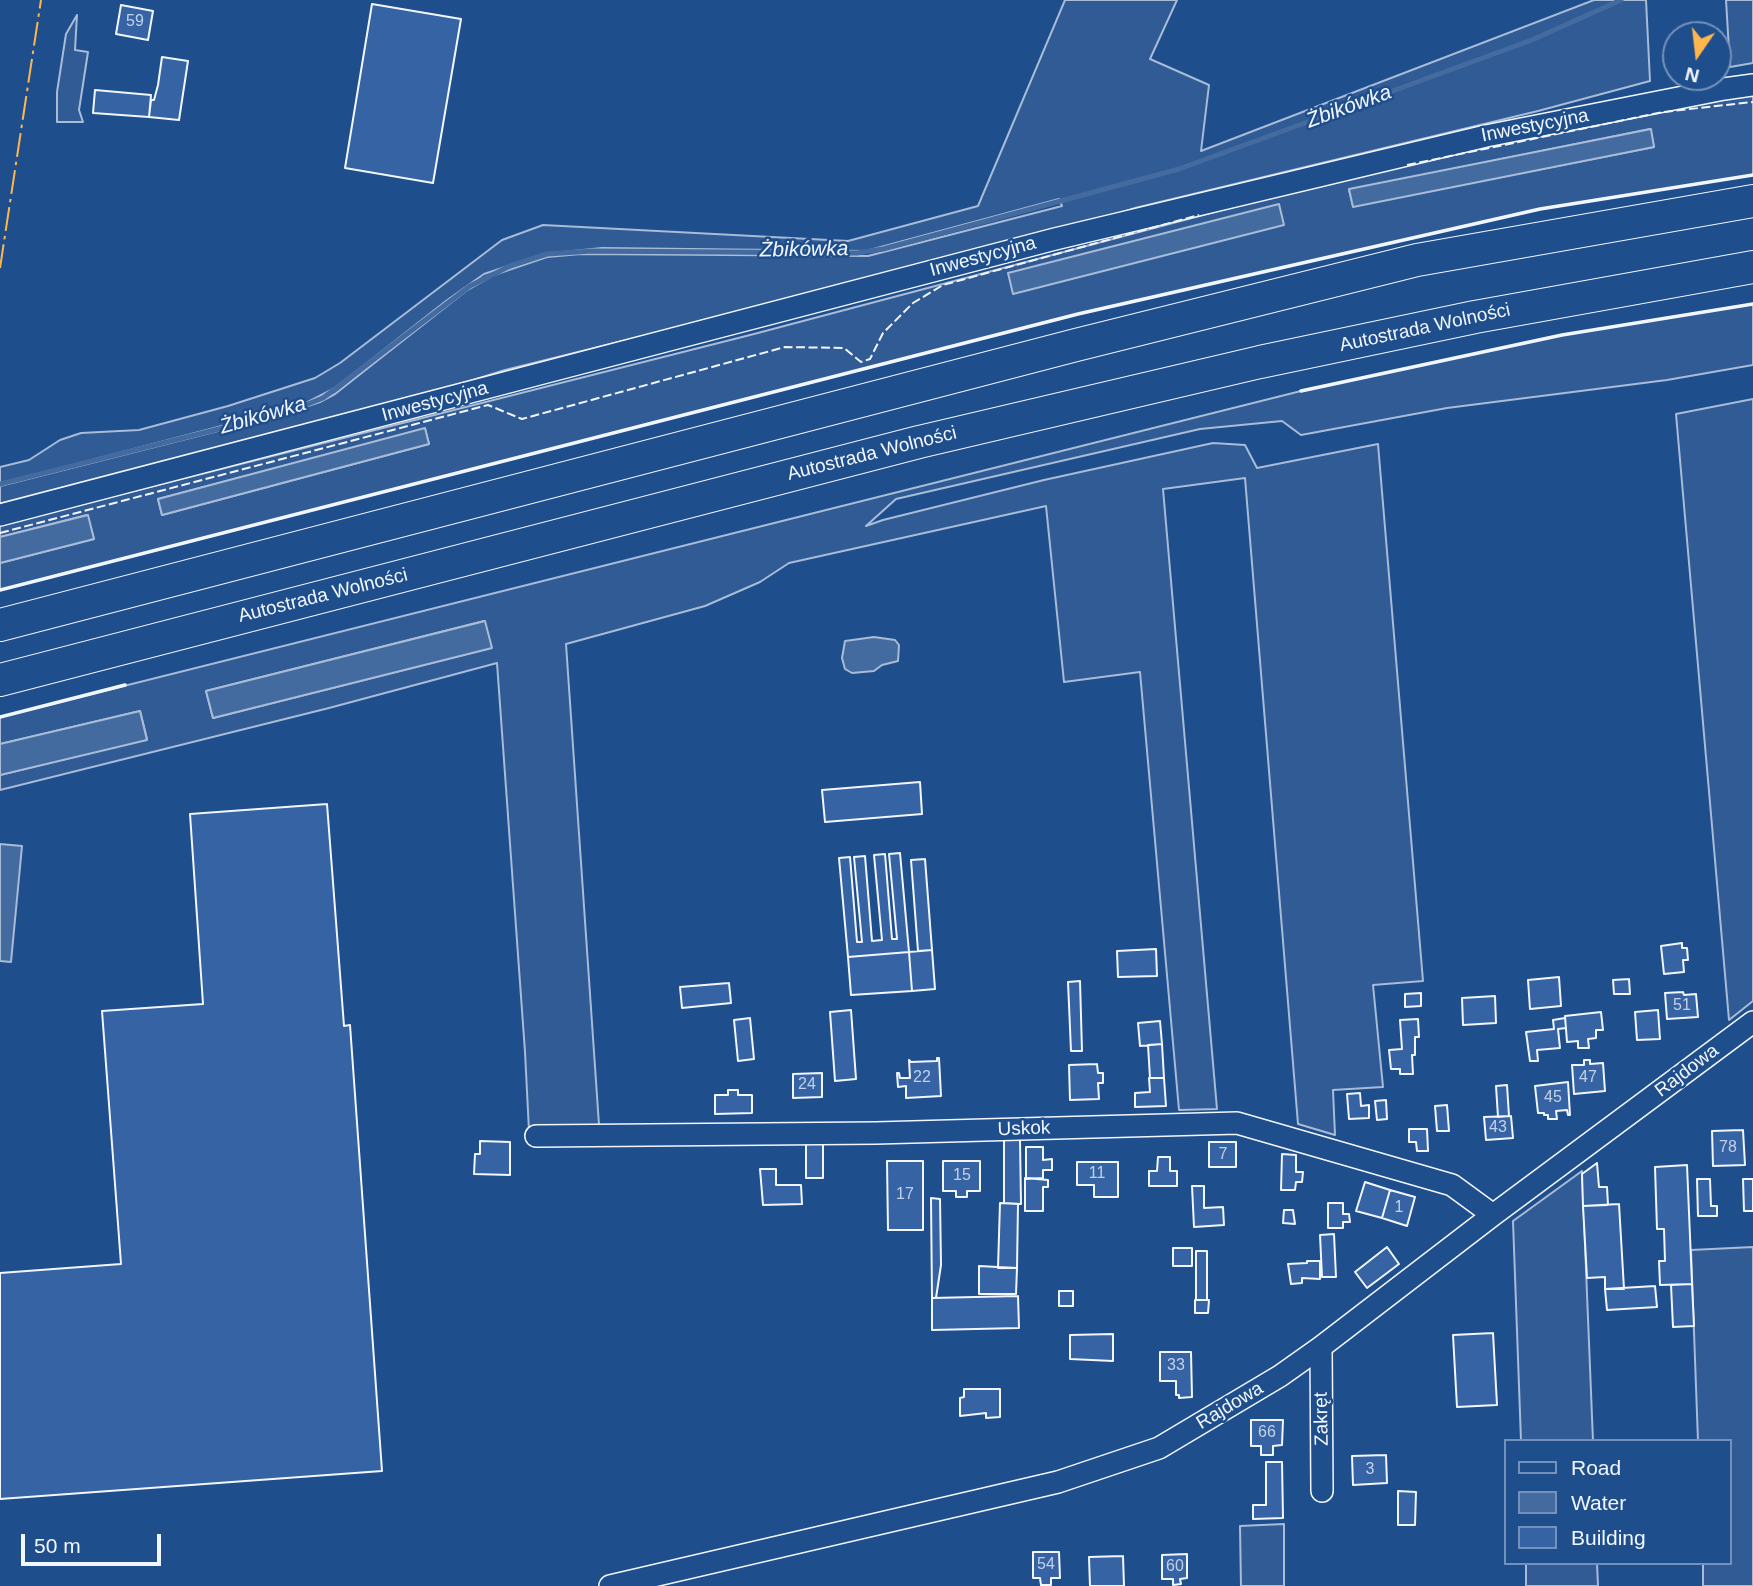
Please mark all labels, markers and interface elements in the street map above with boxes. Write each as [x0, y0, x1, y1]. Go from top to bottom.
house number: 59 [126, 12, 144, 32]
north arrow [1662, 21, 1732, 91]
text: N [1683, 63, 1701, 87]
water label: Żbikówka [1303, 80, 1395, 134]
street label: Inwestycyjna [1479, 104, 1591, 148]
street label: Inwestycyjna [928, 232, 1038, 282]
water label: Żbikówka [759, 237, 849, 263]
street label: Autostrada Wolności [1338, 299, 1512, 357]
street label: Inwestycyjna [380, 377, 490, 427]
water label: Żbikówka [217, 392, 309, 440]
street label: Autostrada Wolności [785, 422, 959, 486]
street label: Autostrada Wolności [236, 564, 410, 628]
house number: 51 [1673, 996, 1691, 1016]
street label: Rajdowa [1651, 1040, 1723, 1102]
house number: 22 [913, 1068, 931, 1088]
house number: 47 [1579, 1068, 1597, 1088]
house number: 24 [798, 1075, 816, 1095]
house number: 45 [1544, 1088, 1562, 1108]
street label: Uskok [997, 1117, 1051, 1141]
house number: 43 [1489, 1118, 1507, 1138]
house number: 78 [1719, 1138, 1737, 1158]
house number: 7 [1219, 1145, 1227, 1165]
house number: 11 [1089, 1164, 1105, 1184]
house number: 15 [953, 1166, 971, 1186]
house number: 17 [896, 1185, 914, 1205]
house number: 1 [1395, 1198, 1403, 1218]
house number: 33 [1167, 1356, 1185, 1376]
street label: Rajdowa [1192, 1377, 1268, 1435]
street label: Zakręt [1310, 1392, 1334, 1446]
house number: 66 [1258, 1423, 1276, 1443]
legend [1504, 1439, 1732, 1565]
text: Road [1571, 1456, 1621, 1479]
house number: 3 [1366, 1460, 1374, 1480]
text: Water [1571, 1491, 1626, 1514]
scale bar [24, 1520, 164, 1564]
text: Building [1571, 1526, 1646, 1549]
text: 50 m [34, 1534, 81, 1557]
house number: 54 [1037, 1555, 1055, 1575]
house number: 60 [1166, 1557, 1184, 1577]

